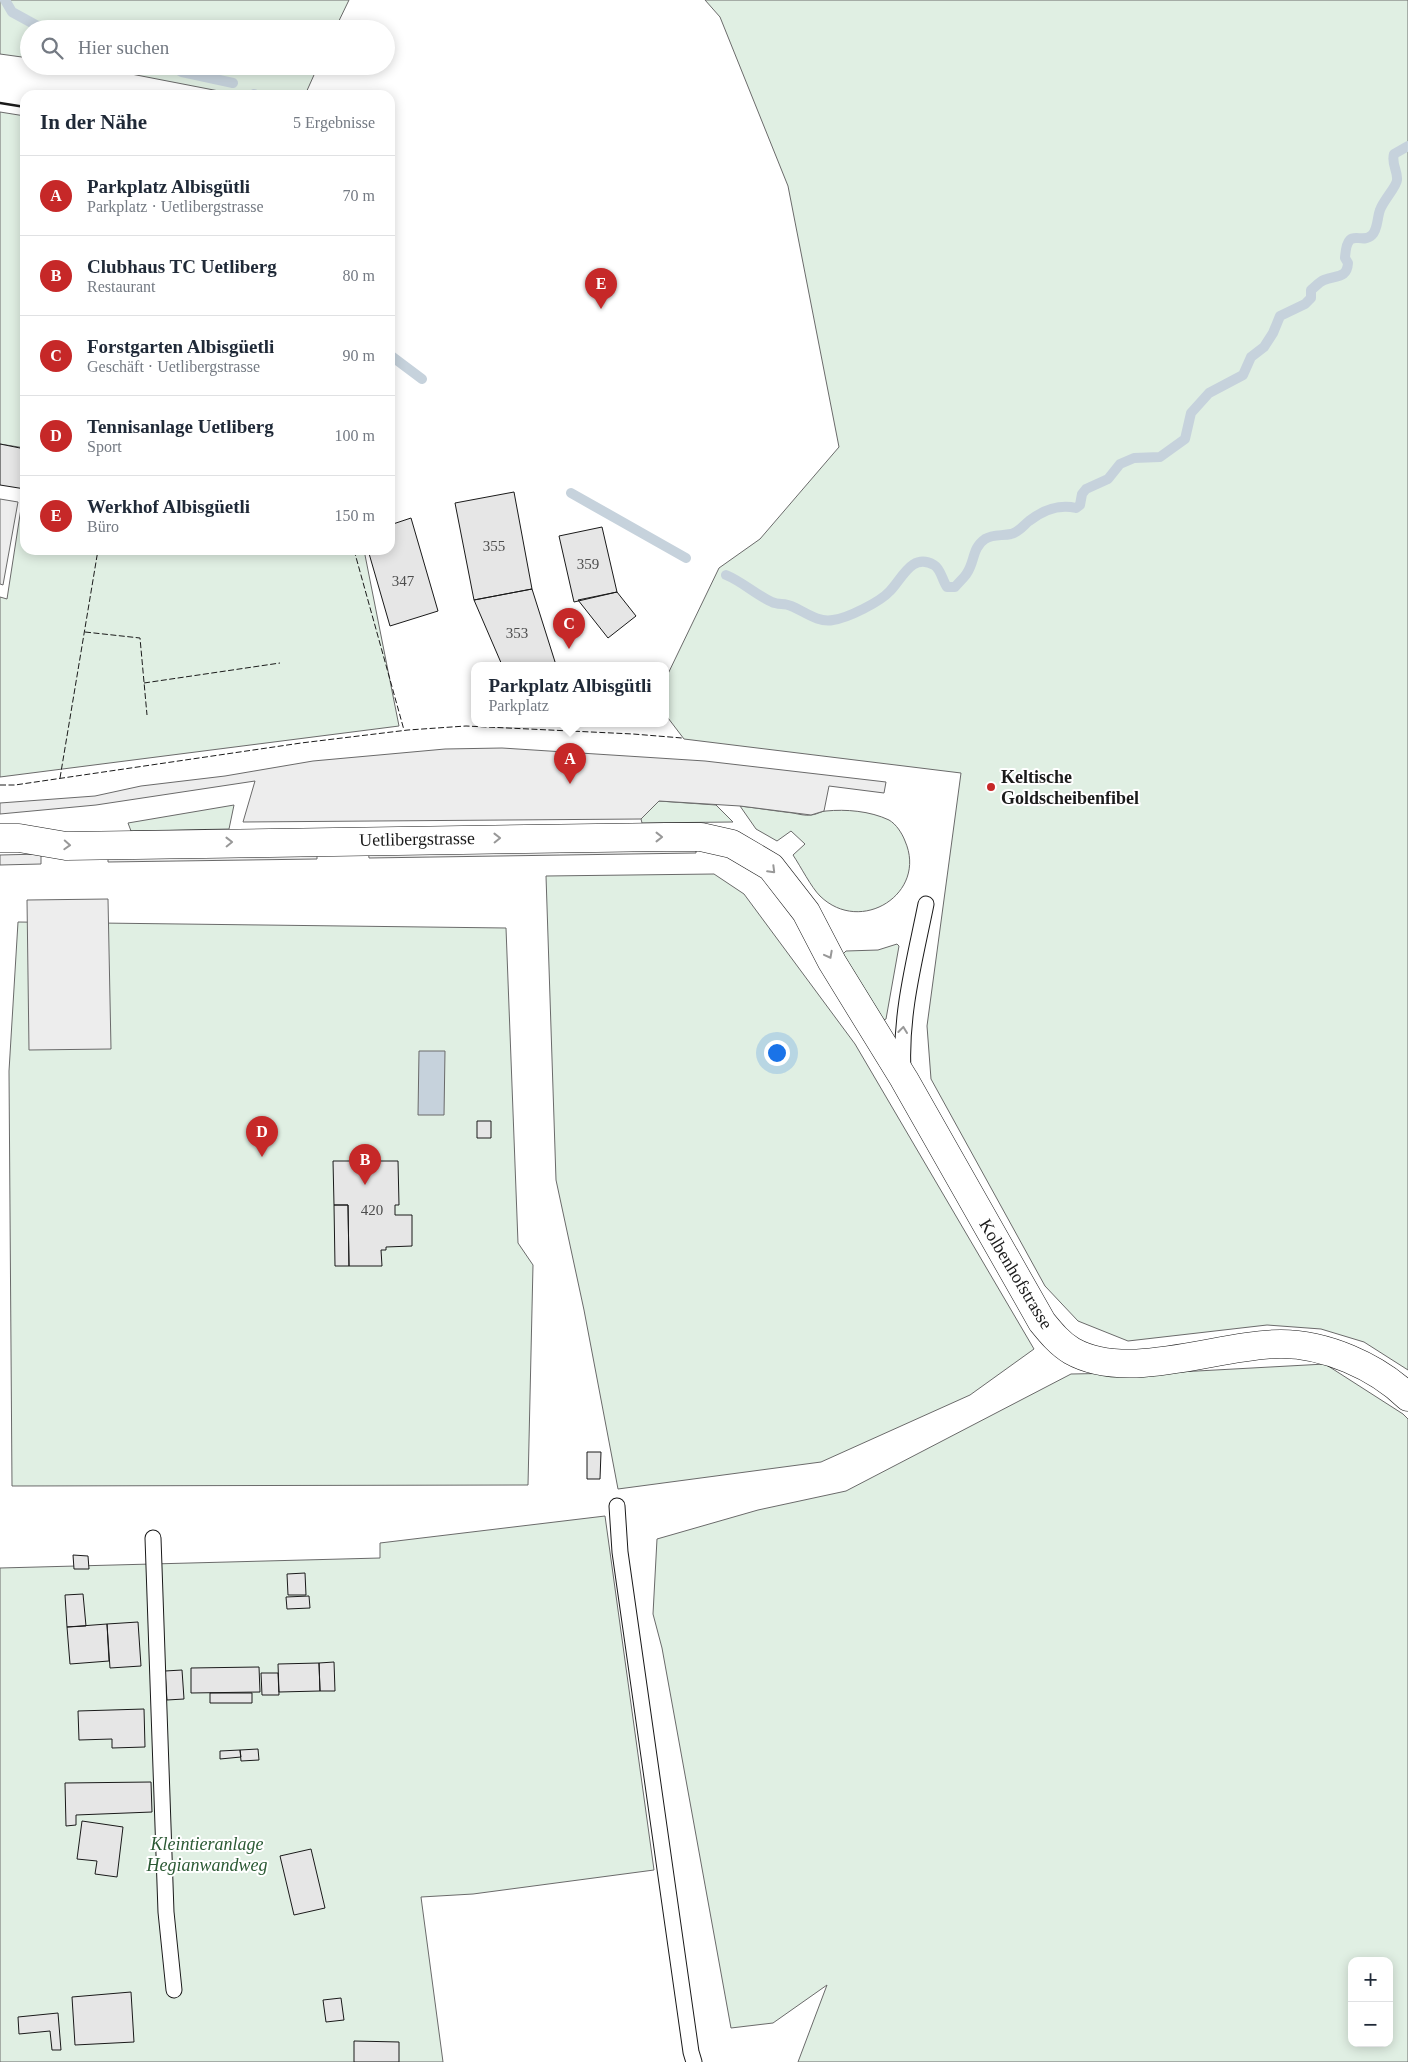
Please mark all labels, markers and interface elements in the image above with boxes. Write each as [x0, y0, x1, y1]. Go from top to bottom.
search box [20, 20, 395, 75]
icon: search [38, 34, 66, 62]
text: Hier suchen [78, 37, 169, 58]
text: In der Nähe [40, 110, 147, 134]
text: 5 Ergebnisse [293, 114, 375, 131]
text: Parkplatz Albisgütli [87, 176, 250, 197]
text: A [50, 187, 62, 204]
text: 70 m [343, 187, 375, 204]
text: Parkplatz · Uetlibergstrasse [87, 198, 264, 215]
text: Clubhaus TC Uetliberg [87, 256, 277, 277]
text: B [51, 267, 61, 284]
text: 80 m [343, 267, 375, 284]
pin: E [585, 268, 617, 309]
text: Restaurant [87, 278, 155, 295]
text: Forstgarten Albisgüetli [87, 336, 274, 357]
text: C [50, 347, 62, 364]
text: 90 m [343, 347, 375, 364]
text: Geschäft · Uetlibergstrasse [87, 358, 260, 375]
text: Tennisanlage Uetliberg [87, 416, 274, 437]
text: D [50, 427, 62, 444]
text: 100 m [335, 427, 375, 444]
text: Sport [87, 438, 122, 455]
text: Werkhof Albisgüetli [87, 496, 250, 517]
text: E [51, 507, 61, 524]
text: 150 m [335, 507, 375, 524]
text: Büro [87, 518, 119, 535]
house number: 355 [483, 538, 505, 554]
house number: 359 [577, 556, 599, 572]
house number: 347 [392, 573, 415, 589]
pin: C [553, 608, 585, 649]
house number: 353 [506, 625, 528, 641]
popup [471, 662, 669, 727]
text: Parkplatz Albisgütli [488, 675, 652, 696]
text: Parkplatz [488, 697, 549, 714]
pin: A [554, 743, 586, 784]
place label: Keltische Goldscheibenfibel [1001, 767, 1139, 808]
marker: Keltische Goldscheibenfibel [985, 781, 997, 793]
street label: Uetlibergstrasse [359, 828, 475, 850]
one-way arrow [656, 832, 664, 842]
one-way arrow [493, 833, 501, 844]
one-way arrow [226, 837, 234, 848]
one-way arrow [63, 839, 71, 850]
one-way arrow [766, 865, 775, 874]
one-way arrow [823, 950, 833, 959]
one-way arrow [897, 1026, 908, 1034]
your location [764, 1040, 790, 1066]
pin: D [246, 1116, 278, 1157]
pin: B [349, 1144, 381, 1185]
house number: 420 [361, 1202, 383, 1218]
street label: Kolbenhofstrasse [975, 1215, 1057, 1333]
park label: Kleintieranlage Hegianwandweg [146, 1834, 268, 1875]
map controls [1348, 1957, 1393, 2047]
button: + [1348, 1957, 1393, 2002]
button: − [1348, 2002, 1393, 2047]

